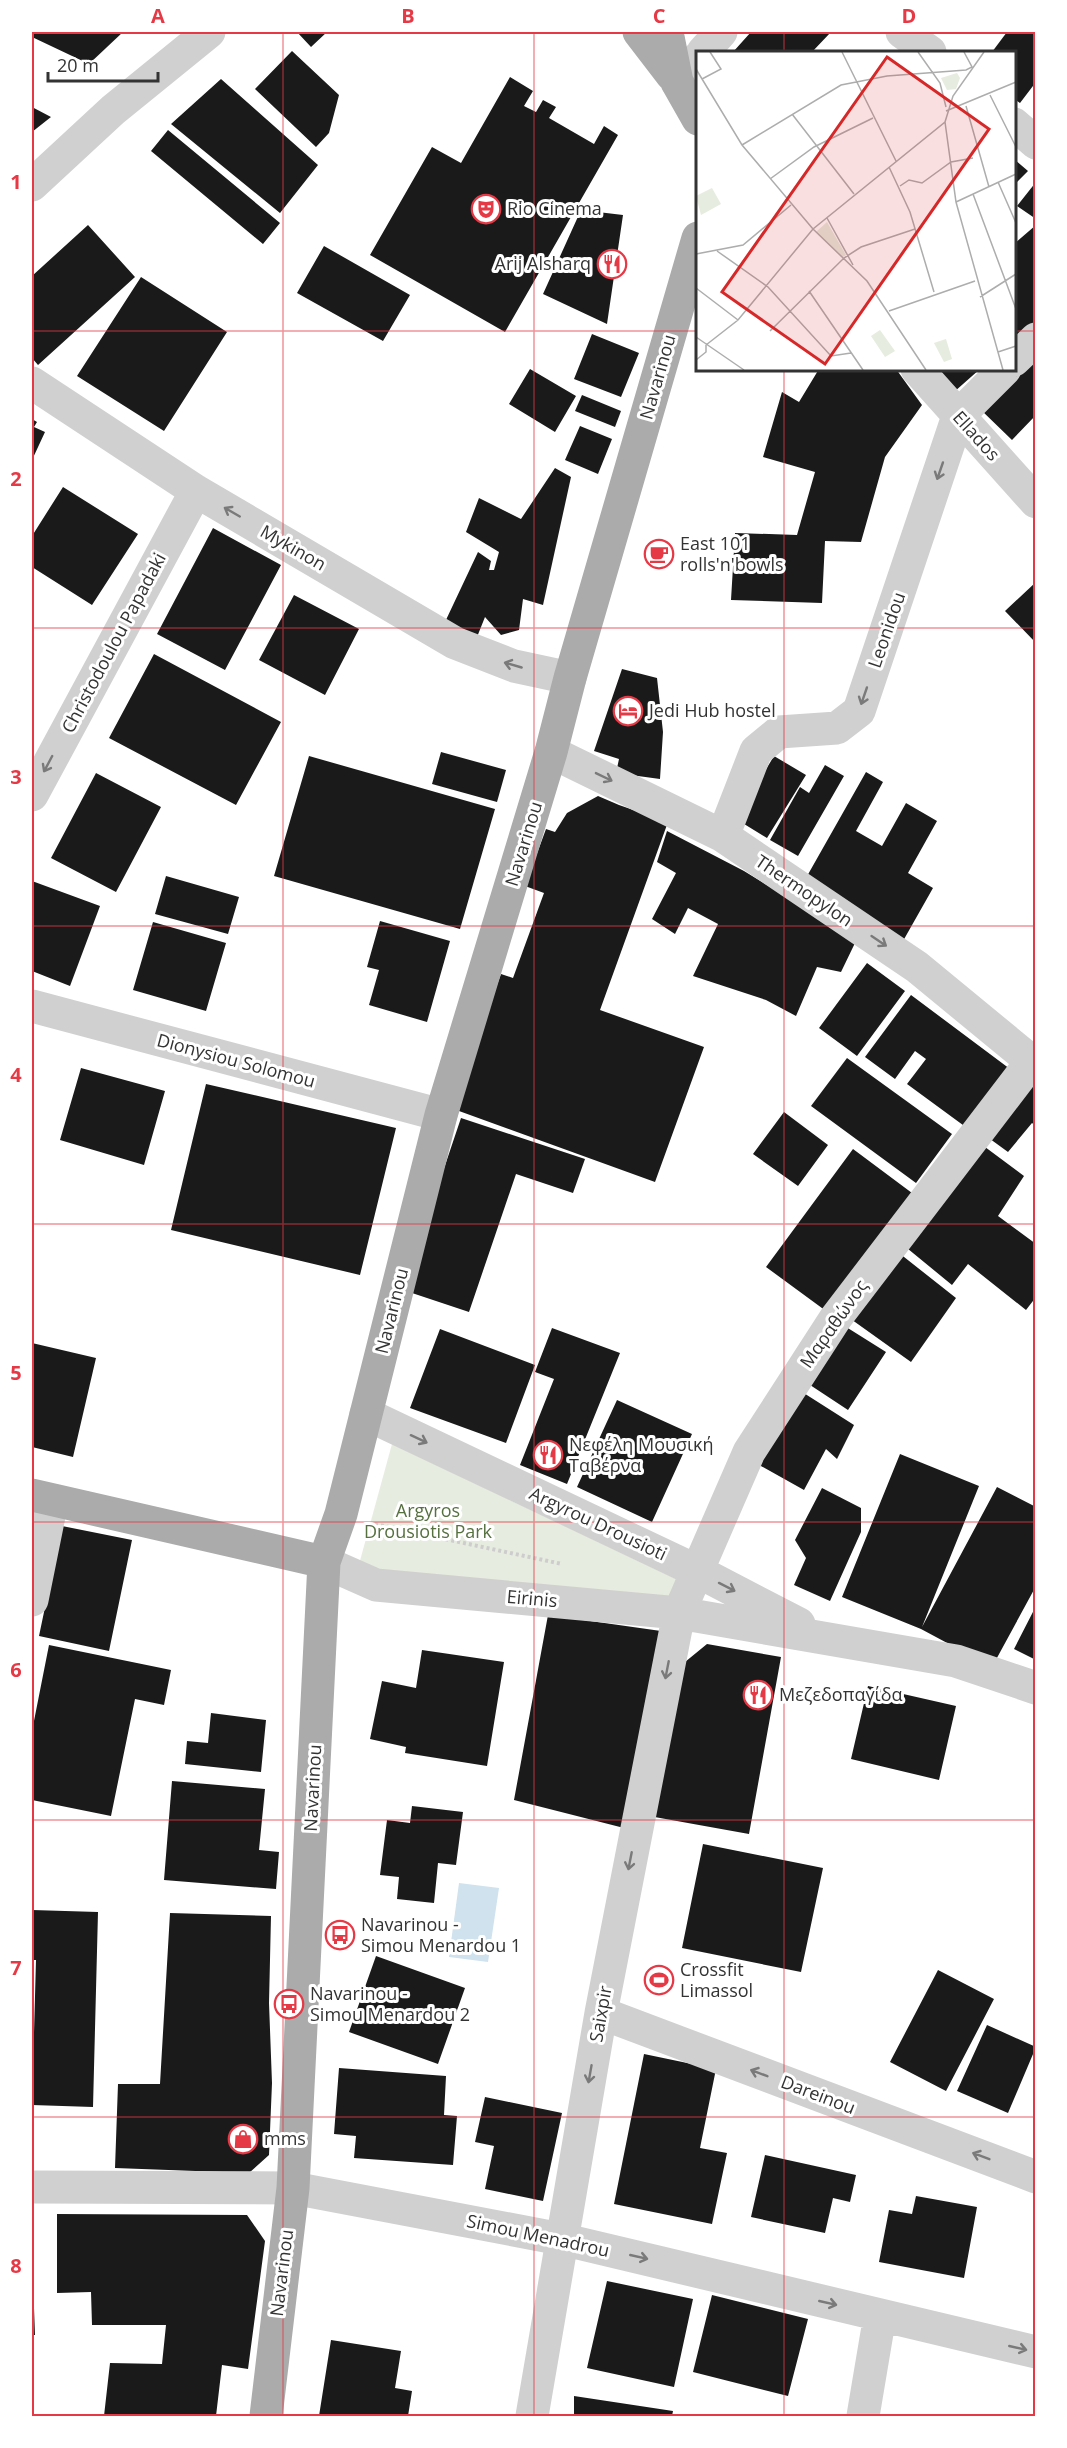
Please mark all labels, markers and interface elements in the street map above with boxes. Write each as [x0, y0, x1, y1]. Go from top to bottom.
text: A [151, 2, 165, 29]
text: B [401, 2, 415, 29]
text: C [653, 2, 666, 29]
text: D [902, 2, 916, 29]
scale bar [48, 45, 158, 83]
inset map [696, 51, 1016, 370]
text: 20 m [57, 53, 99, 77]
text: 1 [10, 168, 22, 195]
theatre icon: Rio Cinema [470, 193, 502, 225]
place label: Rio Cinema [507, 196, 602, 220]
restaurant icon: Arij Alsharq [596, 248, 628, 280]
place label: Arij Alsharq [495, 251, 591, 275]
street label: Navarinou [633, 331, 681, 422]
street label: Ellados [948, 405, 1006, 465]
one-way arrow [933, 461, 944, 480]
text: 2 [10, 465, 22, 492]
one-way arrow [224, 506, 241, 518]
street label: Mykinon [256, 519, 331, 576]
place label: East 101 rolls'n'bowls [680, 531, 784, 576]
cafe icon: East 101 rolls'n'bowls [643, 538, 675, 570]
street label: Christodoulou Papadaki [55, 548, 171, 737]
street label: Leonidou [862, 589, 910, 671]
one-way arrow [504, 659, 523, 670]
one-way arrow [858, 686, 869, 705]
hotel icon: Jedi Hub hostel [612, 695, 644, 727]
place label: Jedi Hub hostel [647, 698, 776, 722]
one-way arrow [42, 755, 54, 772]
text: 3 [10, 763, 22, 790]
one-way arrow [594, 772, 612, 784]
street label: Navarinou [499, 798, 547, 889]
street label: Thermopylon [751, 849, 858, 932]
one-way arrow [870, 935, 887, 947]
street label: Dionysiou Solomou [155, 1027, 318, 1093]
text: 4 [10, 1061, 22, 1088]
street label: Navarinou [369, 1265, 413, 1356]
street label: Μαραθώνος [794, 1274, 873, 1372]
text: 5 [10, 1359, 22, 1386]
place label: Νεφέλη Μουσική Ταβέρνα [569, 1432, 714, 1477]
one-way arrow [409, 1433, 427, 1445]
restaurant icon: Νεφέλη Μουσική Ταβέρνα [532, 1439, 564, 1471]
street label: Argyrou Drousioti [526, 1481, 671, 1565]
park label: Argyros Drousiotis Park [364, 1498, 493, 1543]
one-way arrow [718, 1582, 736, 1593]
street label: Eirinis [506, 1584, 558, 1612]
text: 6 [10, 1656, 22, 1683]
one-way arrow [661, 1660, 672, 1679]
restaurant icon: Μεζεδοπαγίδα [742, 1679, 774, 1711]
place label: Μεζεδοπαγίδα [779, 1682, 903, 1706]
street label: Navarinou [298, 1744, 326, 1832]
one-way arrow [624, 1851, 635, 1871]
place label: Navarinou - Simou Menardou 1 [361, 1912, 521, 1957]
bus stop icon: Navarinou - Simou Menardou 1 [324, 1919, 356, 1951]
text: 7 [10, 1954, 22, 1981]
place label: Crossfit Limassol [680, 1957, 753, 2002]
sports icon: Crossfit Limassol [643, 1964, 675, 1996]
place label: Navarinou - Simou Menardou 2 [310, 1981, 470, 2026]
street label: Saixpir [583, 1983, 617, 2044]
bus stop icon: Navarinou - Simou Menardou 2 [273, 1988, 305, 2020]
one-way arrow [585, 2063, 596, 2083]
one-way arrow [750, 2066, 769, 2077]
street label: Dareinou [778, 2069, 859, 2119]
shop icon: mms [227, 2123, 259, 2155]
place label: mms [264, 2126, 306, 2150]
one-way arrow [972, 2150, 991, 2161]
street label: Simou Menadrou [465, 2208, 612, 2262]
street label: Navarinou [264, 2228, 298, 2318]
text: 8 [10, 2252, 22, 2279]
one-way arrow [629, 2252, 648, 2264]
one-way arrow [819, 2297, 838, 2309]
one-way arrow [1008, 2342, 1027, 2354]

